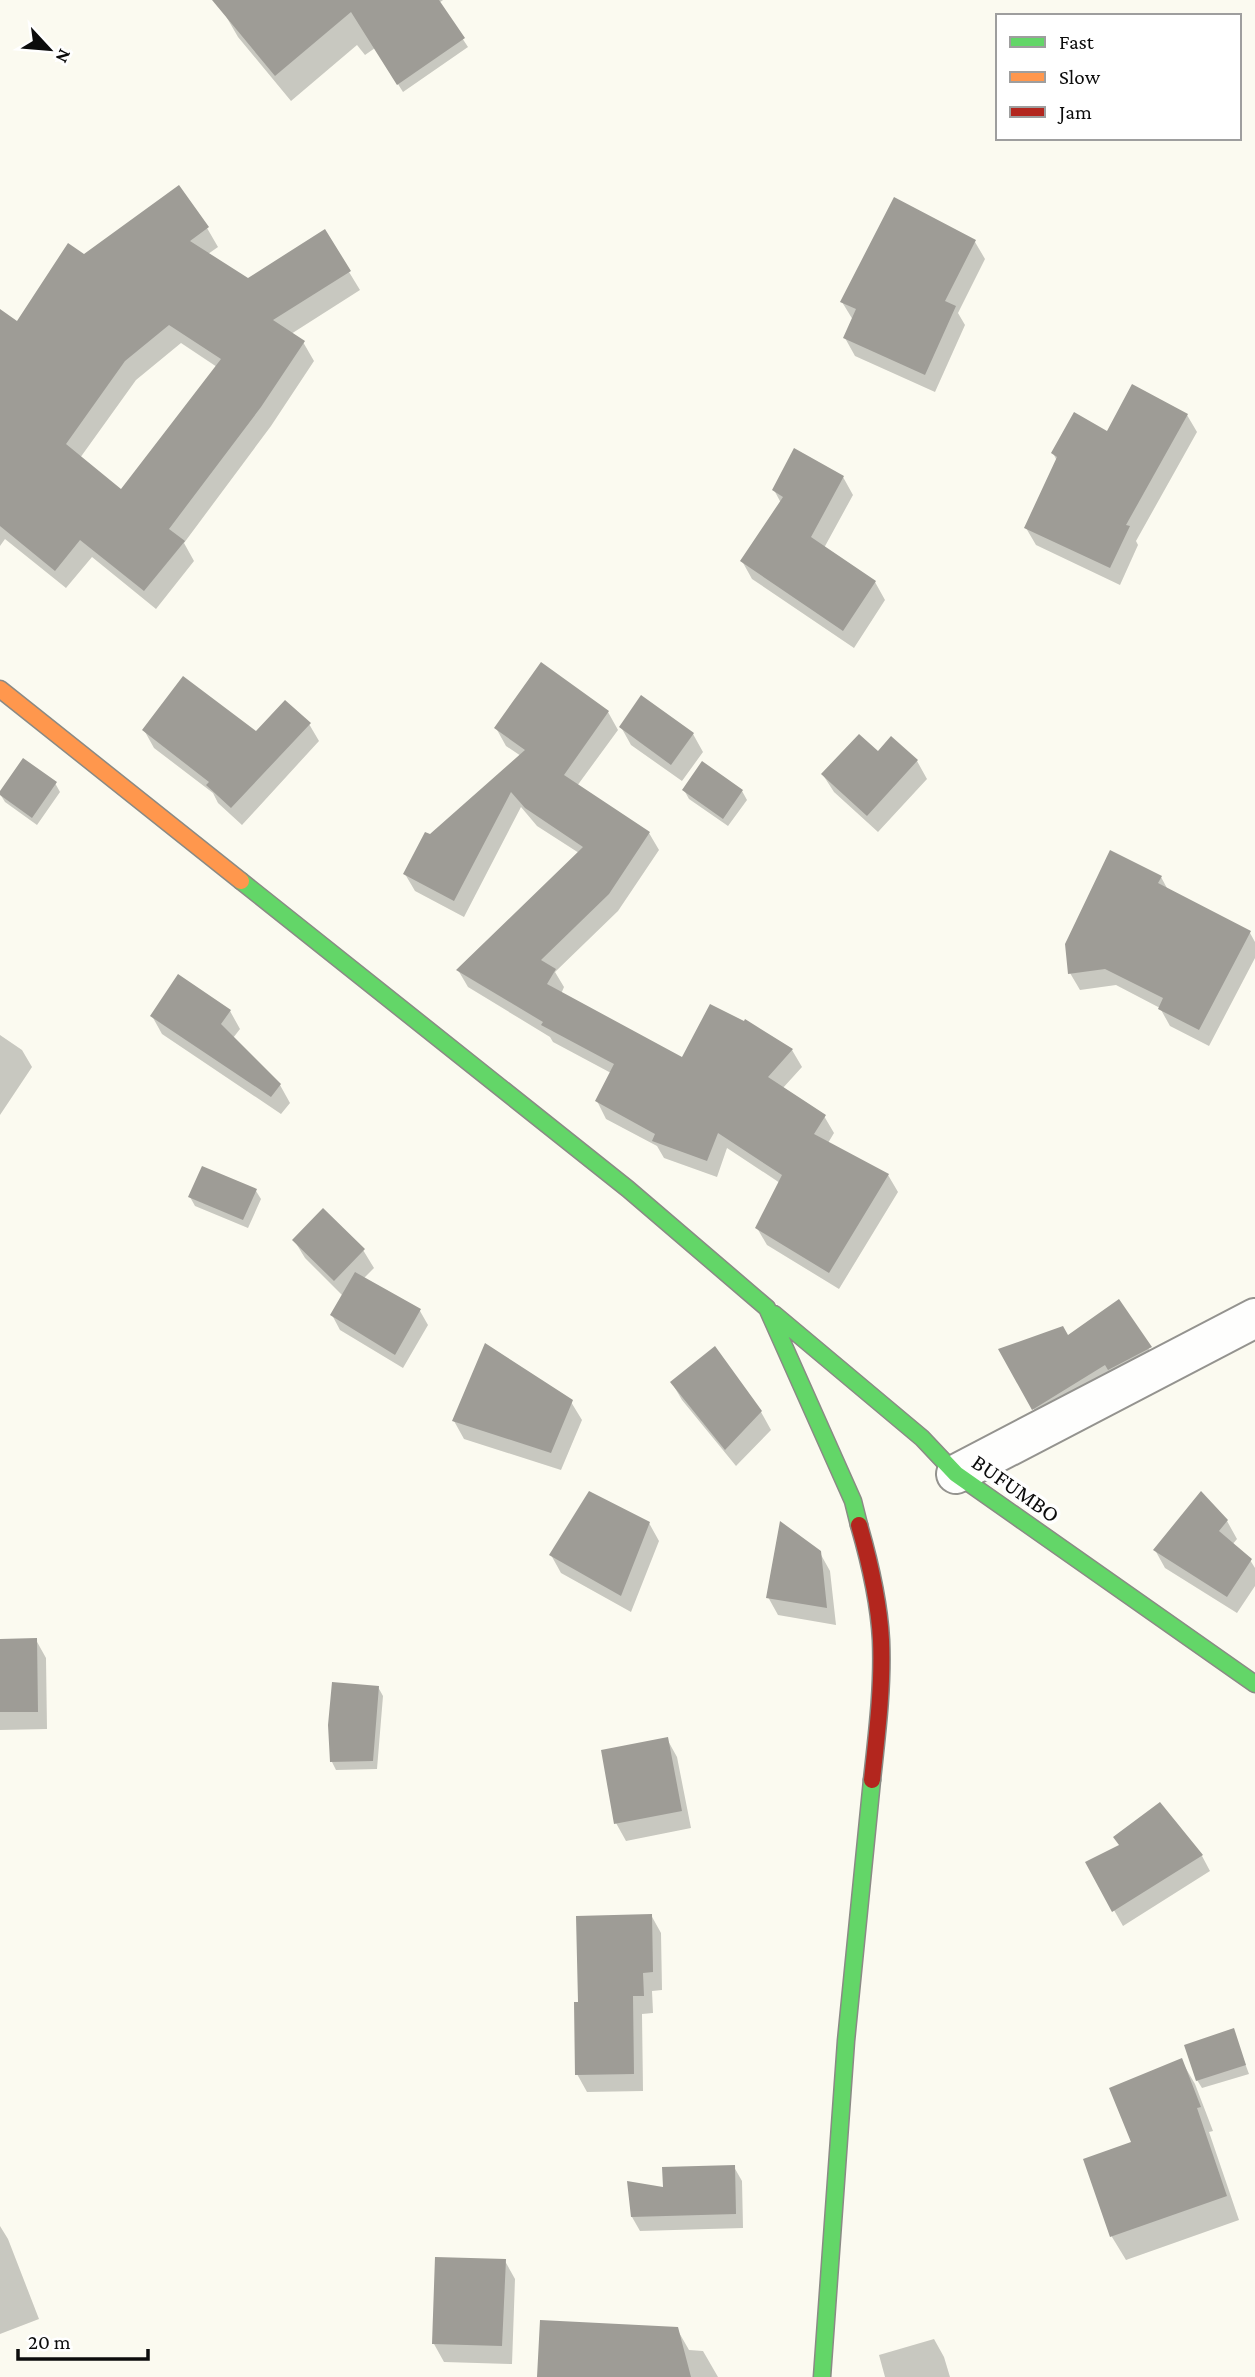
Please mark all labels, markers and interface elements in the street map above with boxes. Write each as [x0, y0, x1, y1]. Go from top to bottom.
north arrow [14, 14, 84, 84]
legend [996, 14, 1241, 140]
text: Fast [1059, 30, 1095, 54]
text: N [52, 46, 76, 67]
text: Slow [1059, 65, 1101, 89]
text: Jam [1057, 100, 1092, 124]
street label: BUFUMBO [967, 1448, 1065, 1528]
scale bar [18, 2318, 147, 2362]
text: 20 m [28, 2330, 71, 2354]

